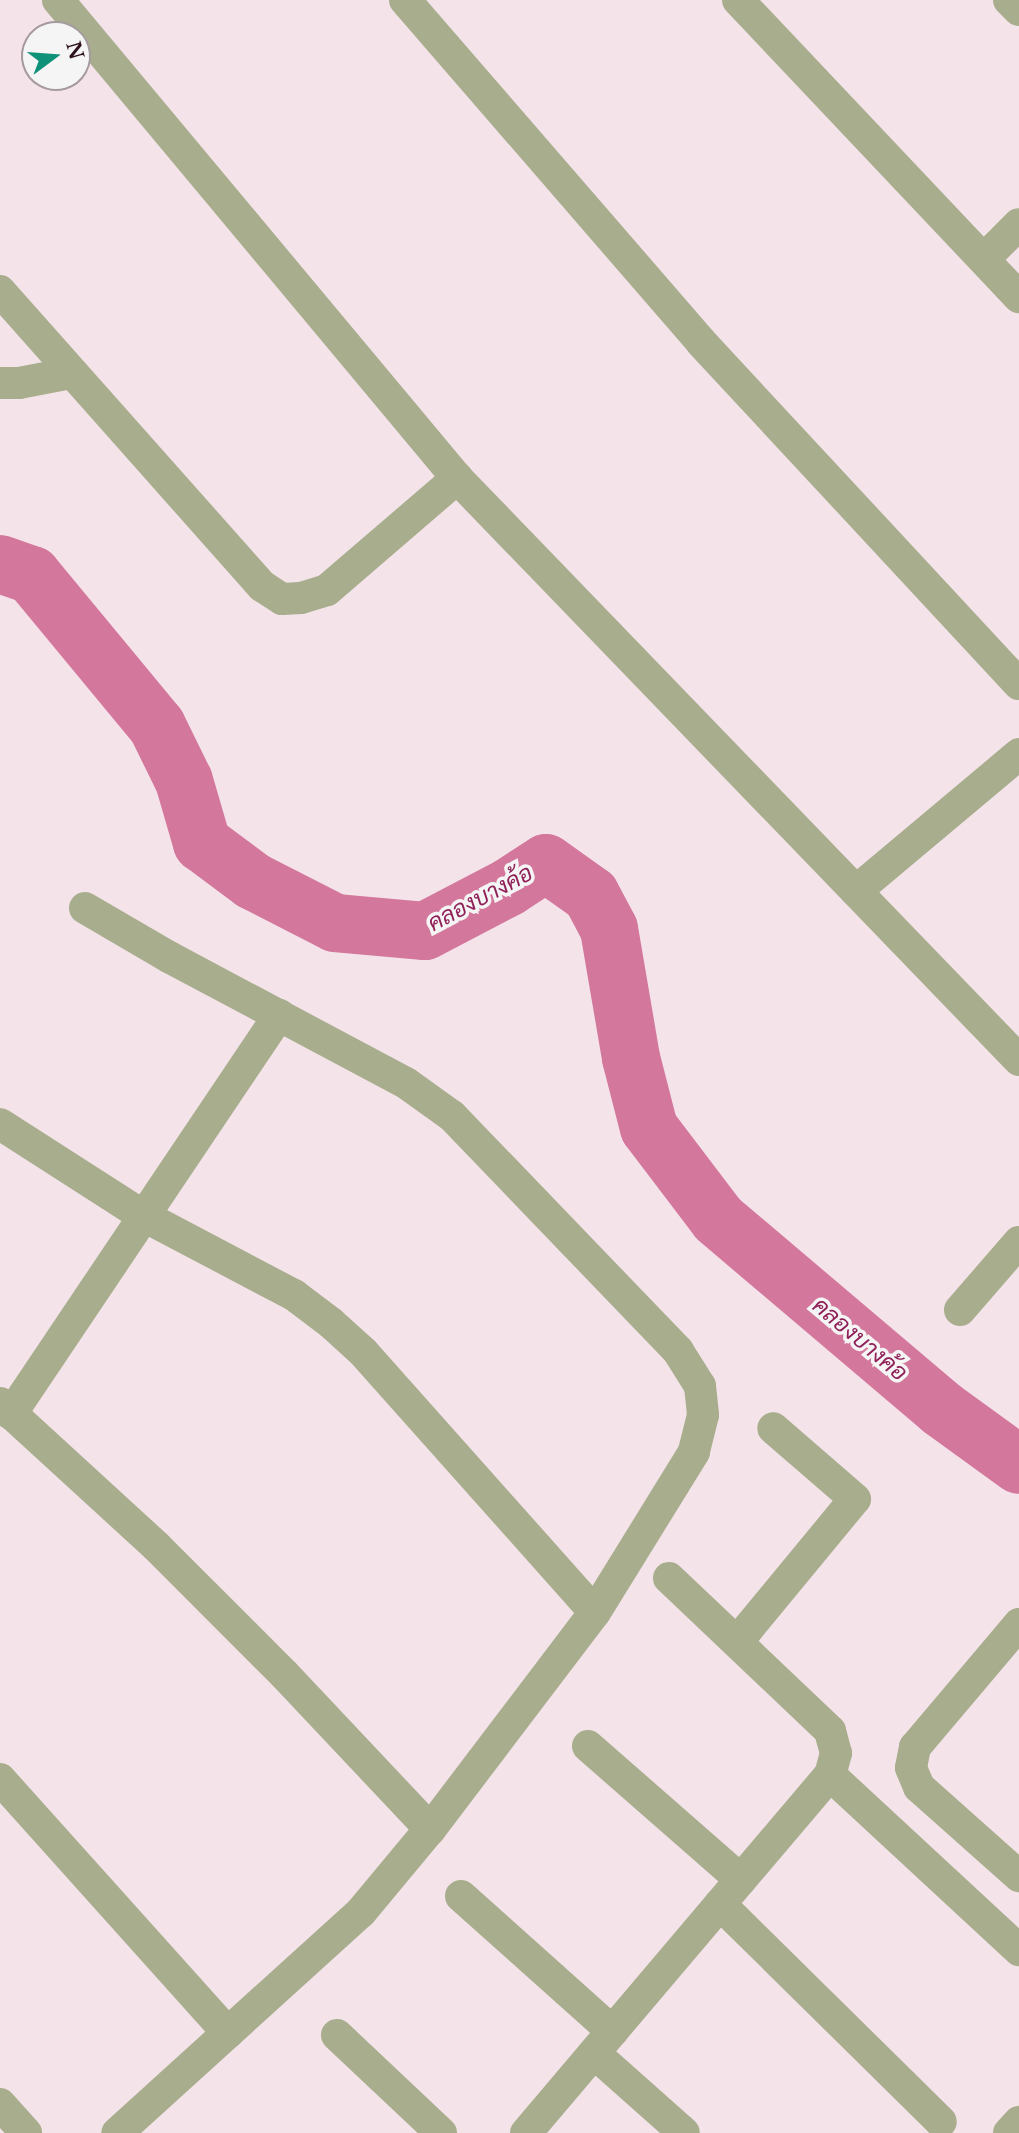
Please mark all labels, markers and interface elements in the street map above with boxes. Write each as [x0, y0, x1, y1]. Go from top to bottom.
north arrow [21, 21, 91, 91]
text: N [61, 39, 88, 62]
water label: คลองบางค้อ [423, 859, 537, 937]
water label: คลองบางค้อ [807, 1291, 913, 1387]

